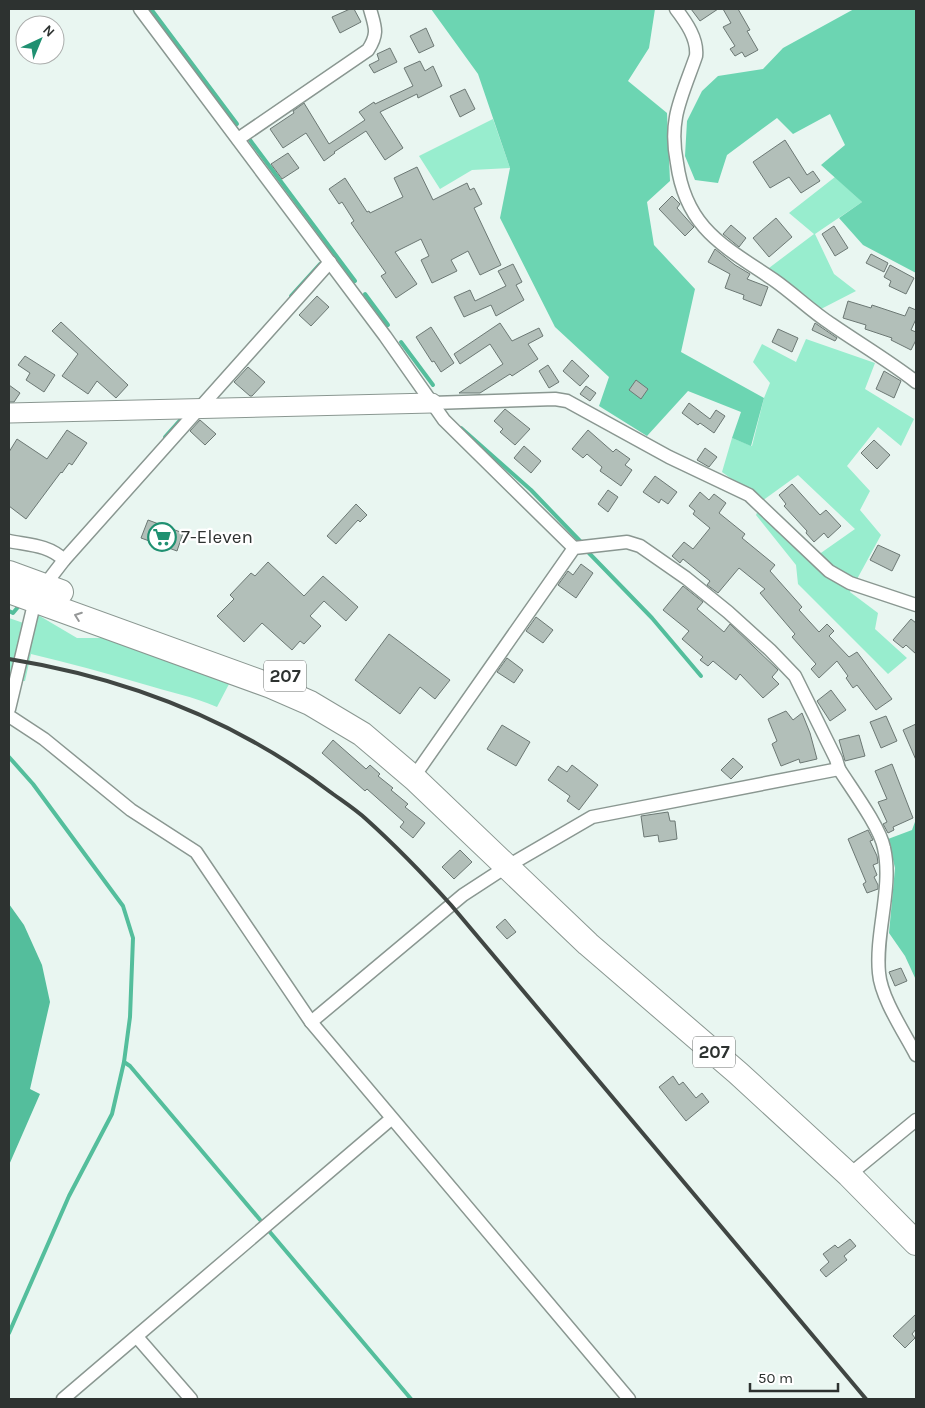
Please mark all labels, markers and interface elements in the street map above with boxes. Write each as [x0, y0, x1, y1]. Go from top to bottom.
north arrow [15, 15, 65, 65]
text: N [39, 21, 58, 41]
supermarket icon: 7-Eleven [147, 522, 177, 552]
place label: 7-Eleven [181, 526, 253, 548]
one-way arrow [75, 612, 83, 622]
road number: 207 [264, 660, 306, 691]
road number: 207 [693, 1036, 735, 1068]
scale bar [750, 1360, 838, 1392]
text: 50 m [758, 1369, 793, 1387]

